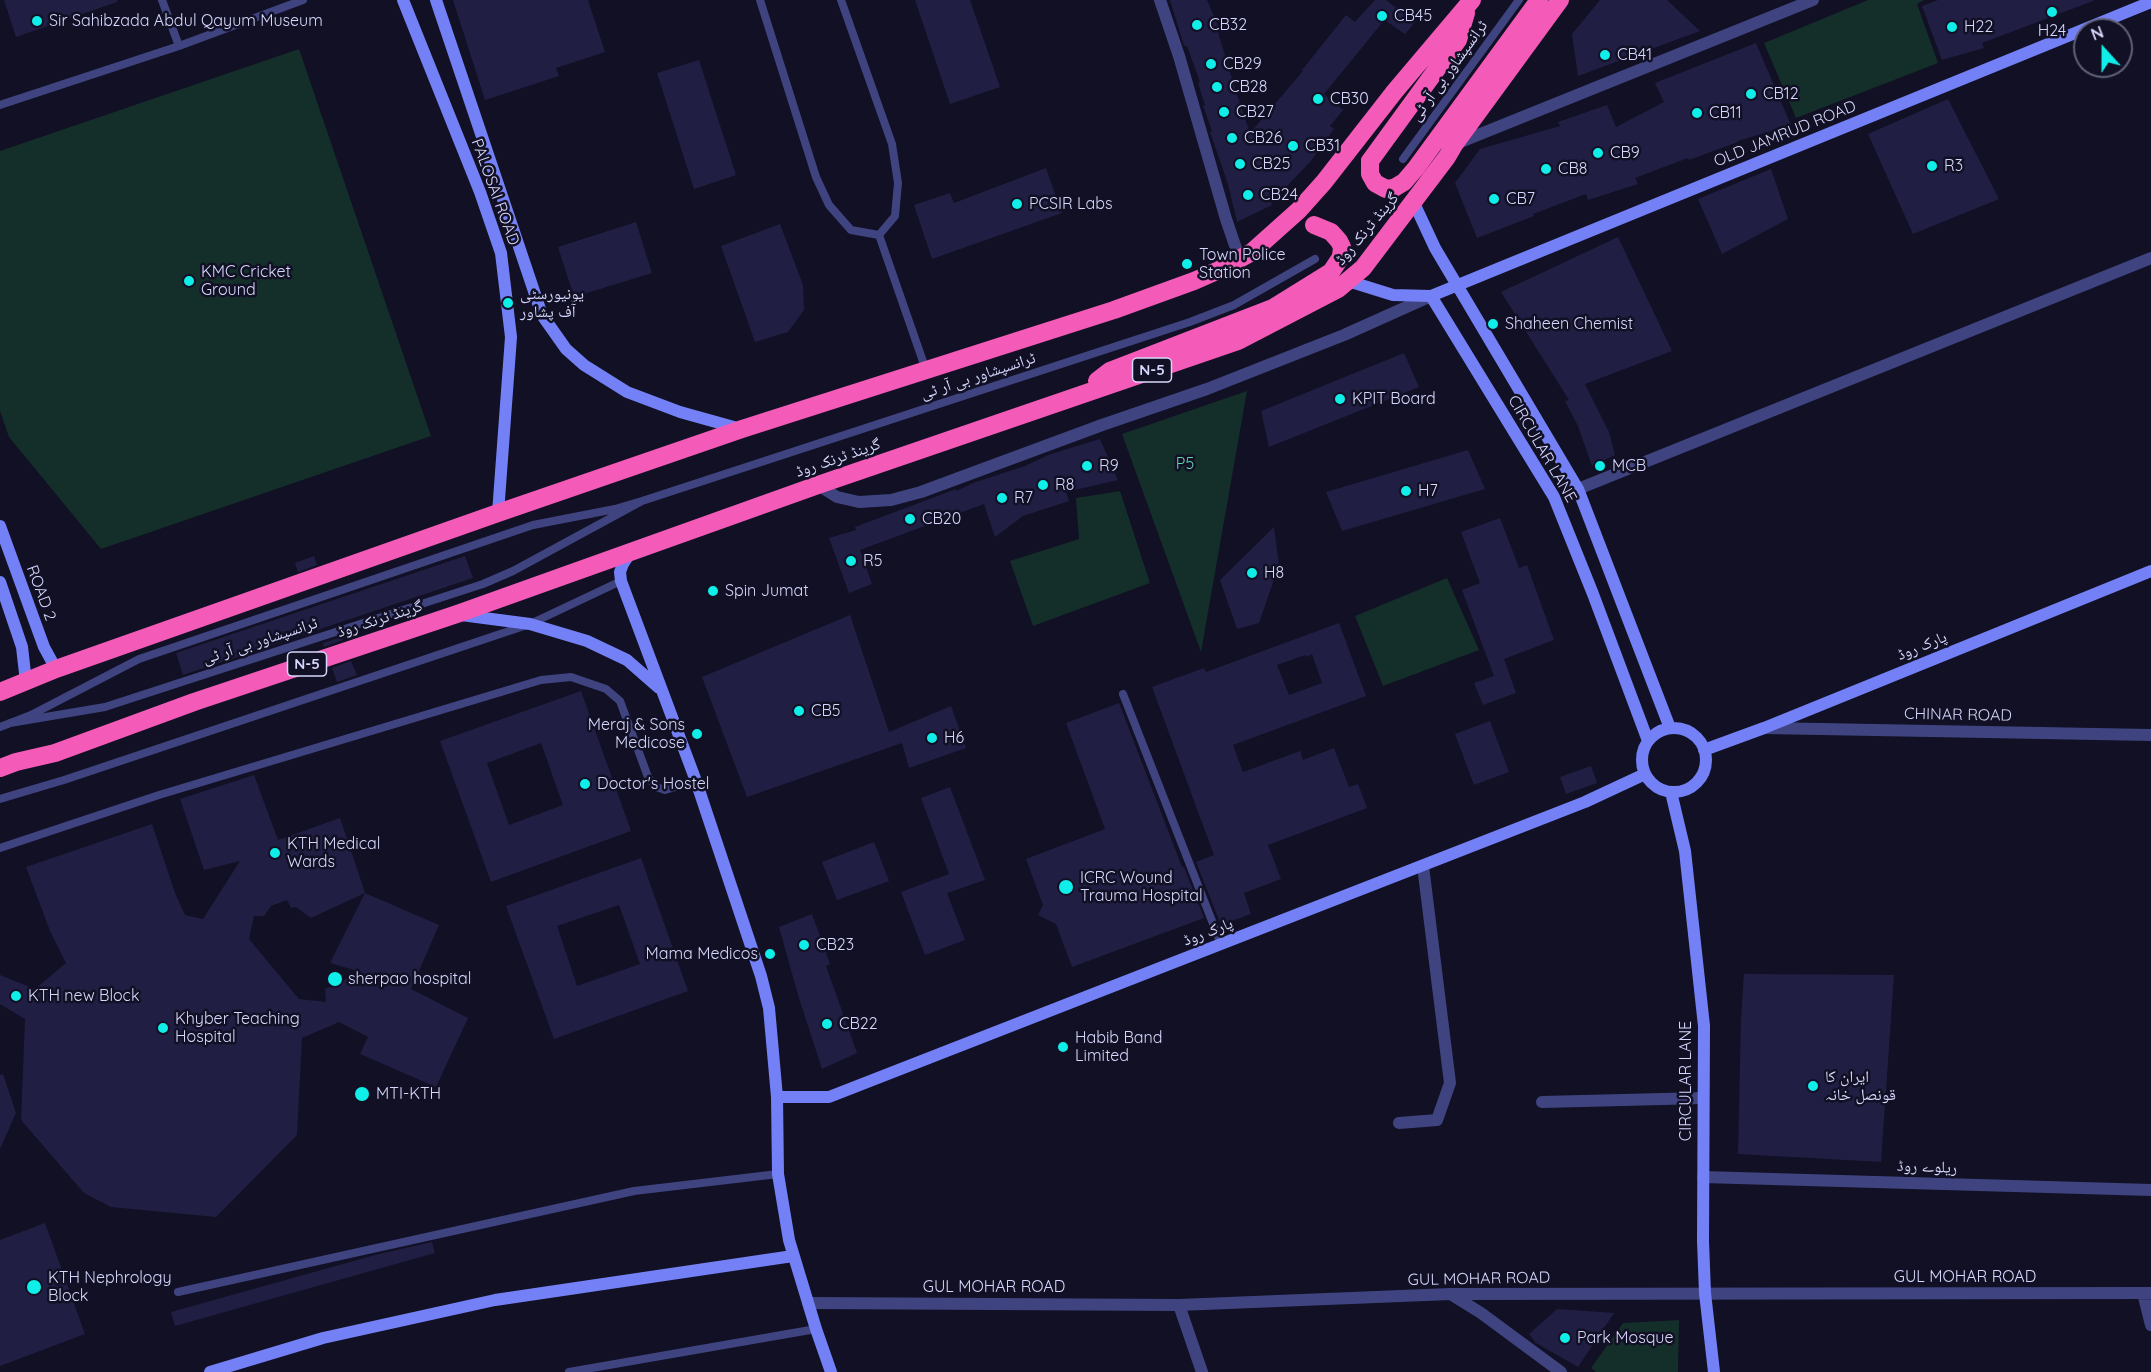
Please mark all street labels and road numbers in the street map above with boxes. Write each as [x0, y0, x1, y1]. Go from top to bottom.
street label: ٹرانسپشاور بی آر ٹی [1406, 17, 1492, 125]
street label: OLD JAMRUD ROAD [1711, 97, 1859, 171]
street label: PALOSAI ROAD [467, 136, 523, 248]
street label: گرینڈ ٹرنک روڈ [1331, 189, 1403, 269]
street label: ٹرانسپشاور بی آر ٹی [918, 348, 1038, 404]
road number: N-5 [1132, 358, 1172, 382]
street label: CIRCULAR LANE [1504, 392, 1580, 506]
street label: گرینڈ ٹرنک روڈ [793, 434, 883, 482]
street label: ROAD 2 [22, 563, 60, 623]
street label: گرینڈ ٹرنک روڈ [335, 596, 425, 642]
street label: ٹرانسپشاور بی آر ٹی [200, 613, 320, 669]
street label: پارک روڈ [1894, 627, 1950, 665]
road number: N-5 [288, 652, 326, 676]
street label: CHINAR ROAD [1904, 704, 2012, 726]
street label: پارک روڈ [1180, 914, 1236, 950]
street label: CIRCULAR LANE [1676, 1021, 1696, 1141]
street label: ریلوے روڈ [1897, 1156, 1957, 1178]
street label: GUL MOHAR ROAD [1894, 1267, 2036, 1287]
street label: GUL MOHAR ROAD [1408, 1268, 1550, 1290]
street label: GUL MOHAR ROAD [923, 1277, 1065, 1297]

